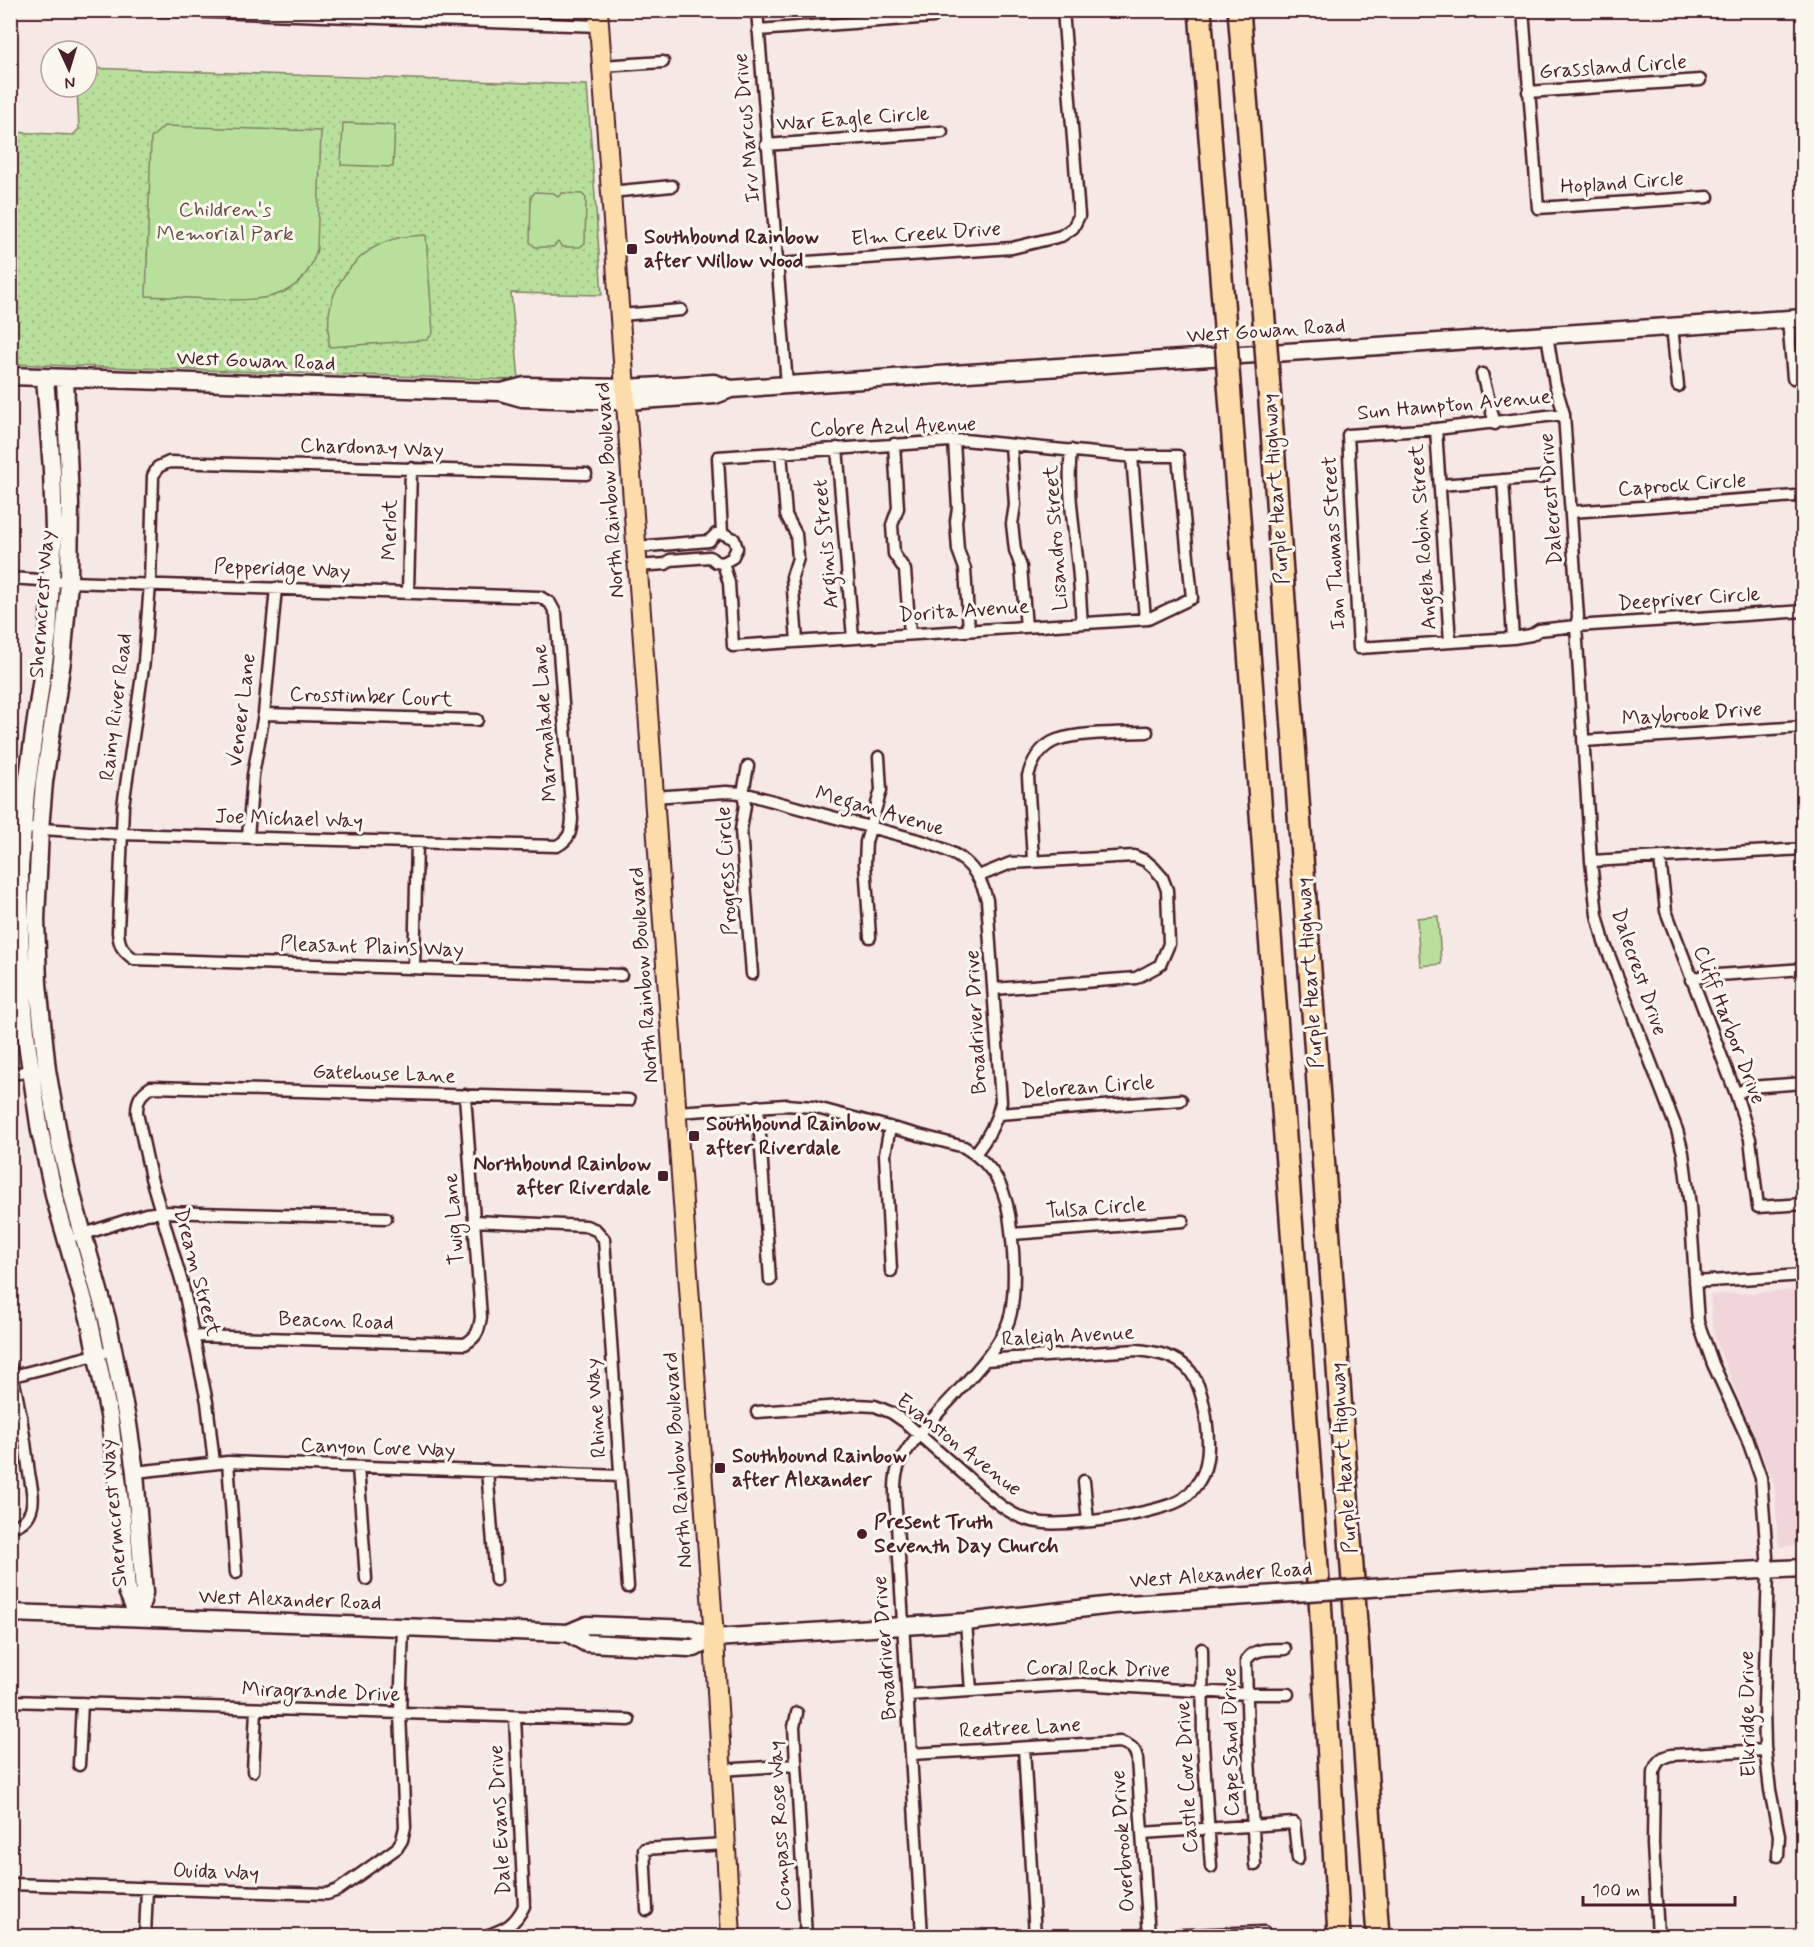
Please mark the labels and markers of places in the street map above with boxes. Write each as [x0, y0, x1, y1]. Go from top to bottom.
place label: Southbound Rainbow after Willow Wood [644, 223, 819, 275]
marker: Southbound Rainbow after Willow Wood [625, 242, 639, 256]
place label: Southbound Rainbow after Riverdale [706, 1110, 881, 1162]
marker: Southbound Rainbow after Riverdale [687, 1129, 701, 1143]
place label: Northbound Rainbow after Riverdale [473, 1150, 651, 1202]
marker: Northbound Rainbow after Riverdale [656, 1169, 670, 1183]
place label: Southbound Rainbow after Alexander [732, 1442, 907, 1494]
marker: Southbound Rainbow after Alexander [713, 1461, 727, 1475]
place label: Present Truth Seventh Day Church [874, 1508, 1059, 1560]
marker: Present Truth Seventh Day Church [855, 1527, 869, 1541]

